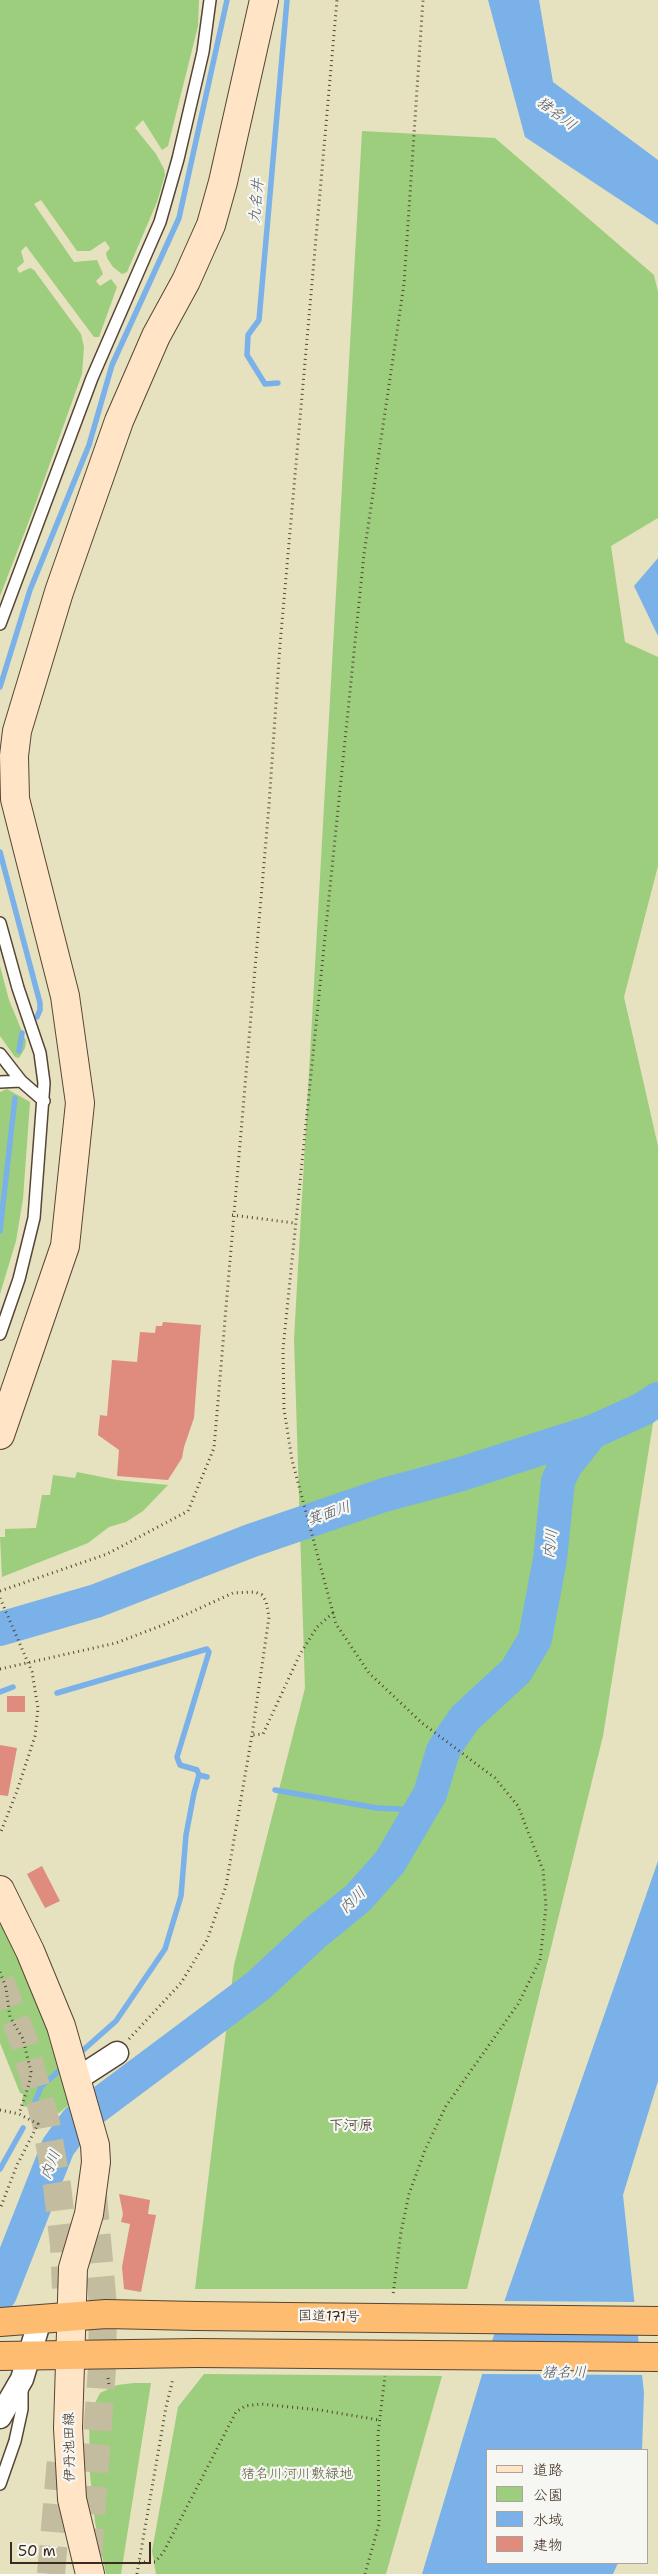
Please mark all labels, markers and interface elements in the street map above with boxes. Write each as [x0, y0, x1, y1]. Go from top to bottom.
water label: 猪名川 [533, 93, 579, 135]
water label: 九名井 [246, 178, 268, 224]
water label: 箕面川 [305, 1498, 353, 1530]
water label: 内川 [540, 1528, 562, 1560]
water label: 内川 [336, 1884, 370, 1918]
district label: 下河原 [329, 2117, 373, 2135]
water label: 内川 [37, 2148, 65, 2182]
street label: 国道171号 [298, 2308, 360, 2326]
water label: 猪名川 [542, 2364, 586, 2382]
street label: 伊丹池田線 [61, 2412, 79, 2482]
legend [486, 2449, 648, 2564]
text: 道路 [533, 2460, 563, 2480]
park label: 猪名川河川敷緑地 [241, 2466, 353, 2482]
text: 公園 [533, 2485, 563, 2505]
text: 水域 [533, 2510, 563, 2530]
scale bar [12, 2532, 154, 2564]
text: 建物 [533, 2535, 563, 2555]
text: 50 m [18, 2541, 56, 2561]

